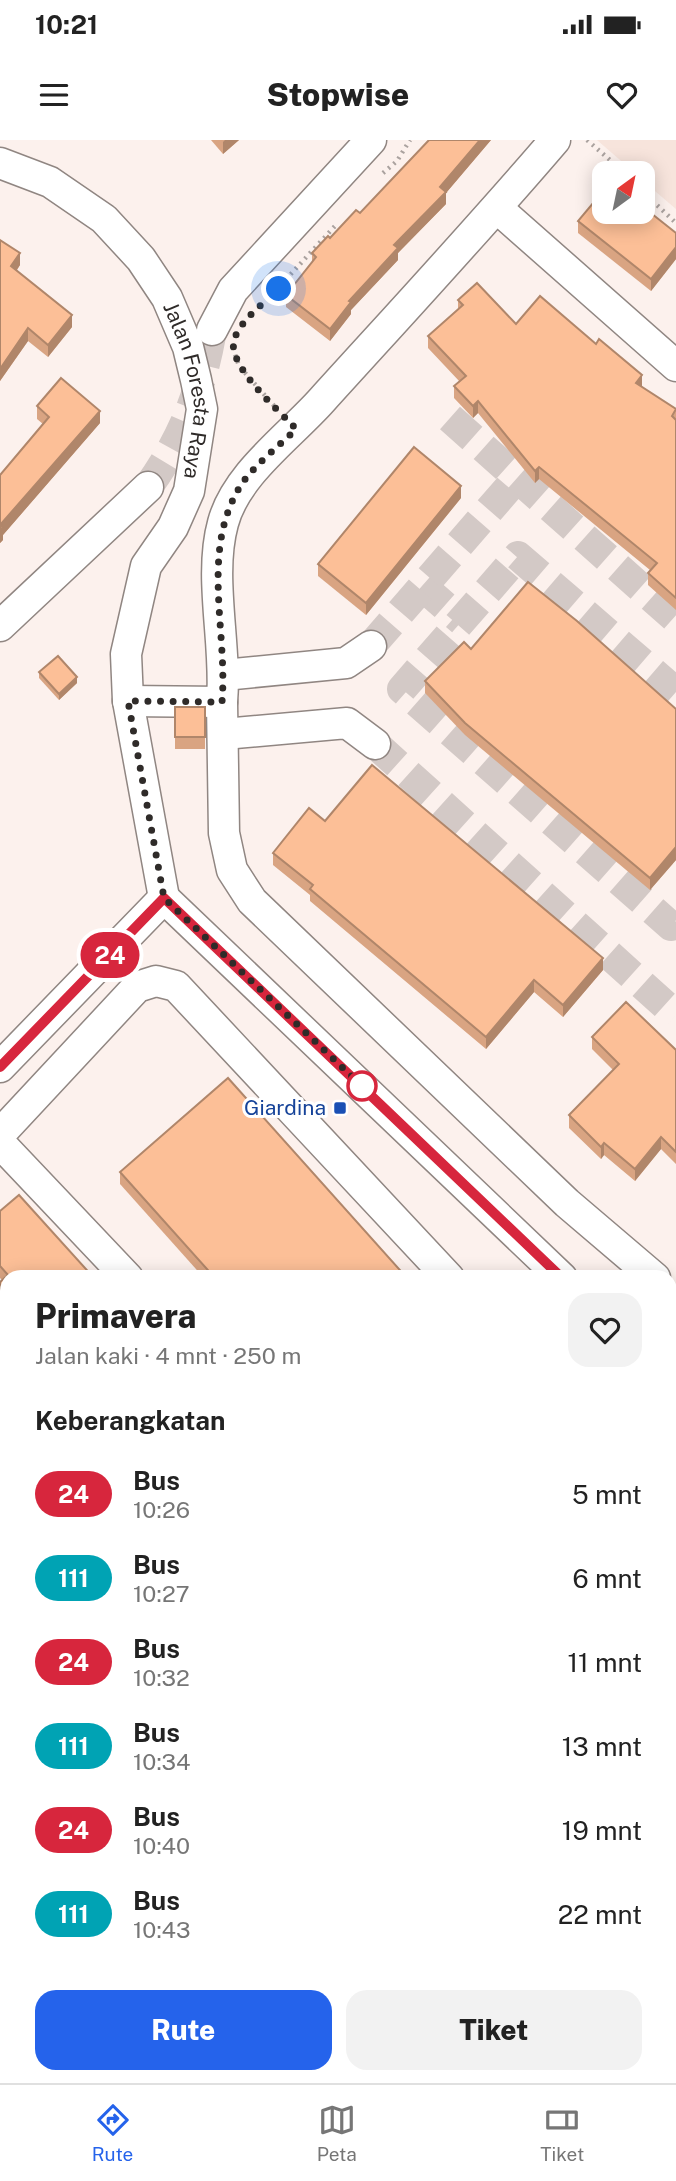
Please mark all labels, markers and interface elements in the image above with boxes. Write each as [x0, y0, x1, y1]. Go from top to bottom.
text: 10:21 [35, 9, 98, 40]
icon: menu [35, 76, 73, 114]
text: Stopwise [267, 76, 409, 113]
icon: heart [603, 76, 641, 114]
north arrow [592, 161, 654, 224]
map controls [592, 161, 655, 224]
your location [261, 271, 296, 306]
street label: Jalan Foresta Raya [158, 298, 215, 481]
line badge: 24 [78, 932, 142, 978]
text: 24 [95, 941, 125, 969]
unlabelled marker [347, 1071, 377, 1101]
place label: Giardina [244, 1095, 326, 1120]
marker: Giardina [332, 1100, 348, 1116]
button: heart [568, 1293, 642, 1367]
text: Primavera [35, 1297, 197, 1335]
text: Jalan kaki · 4 mnt · 250 m [35, 1342, 301, 1369]
text: Keberangkatan [35, 1405, 225, 1436]
text: Bus [133, 1465, 180, 1496]
text: 5 mnt [572, 1479, 642, 1510]
text: 24 [58, 1480, 89, 1508]
text: 10:26 [133, 1496, 190, 1523]
text: Bus [133, 1549, 180, 1580]
text: 6 mnt [572, 1563, 642, 1594]
text: 111 [58, 1564, 89, 1592]
text: 10:27 [133, 1580, 190, 1607]
text: Bus [133, 1633, 180, 1664]
text: 11 mnt [567, 1647, 642, 1678]
text: 24 [58, 1648, 89, 1676]
text: 10:32 [133, 1664, 190, 1691]
text: Bus [133, 1717, 180, 1748]
text: 13 mnt [562, 1731, 642, 1762]
text: 111 [58, 1732, 89, 1760]
text: 10:34 [133, 1748, 191, 1775]
text: Bus [133, 1801, 180, 1832]
text: 19 mnt [562, 1815, 642, 1846]
text: 24 [58, 1816, 89, 1844]
text: 10:40 [133, 1832, 190, 1859]
text: Bus [133, 1885, 180, 1916]
text: 22 mnt [558, 1899, 642, 1930]
text: 111 [58, 1900, 89, 1928]
text: 10:43 [133, 1916, 190, 1943]
button: Rute [35, 1990, 332, 2070]
button: Tiket [346, 1990, 642, 2070]
tab: Rute [92, 2101, 133, 2165]
tab: Peta [317, 2101, 357, 2165]
tab: Tiket [540, 2101, 584, 2165]

